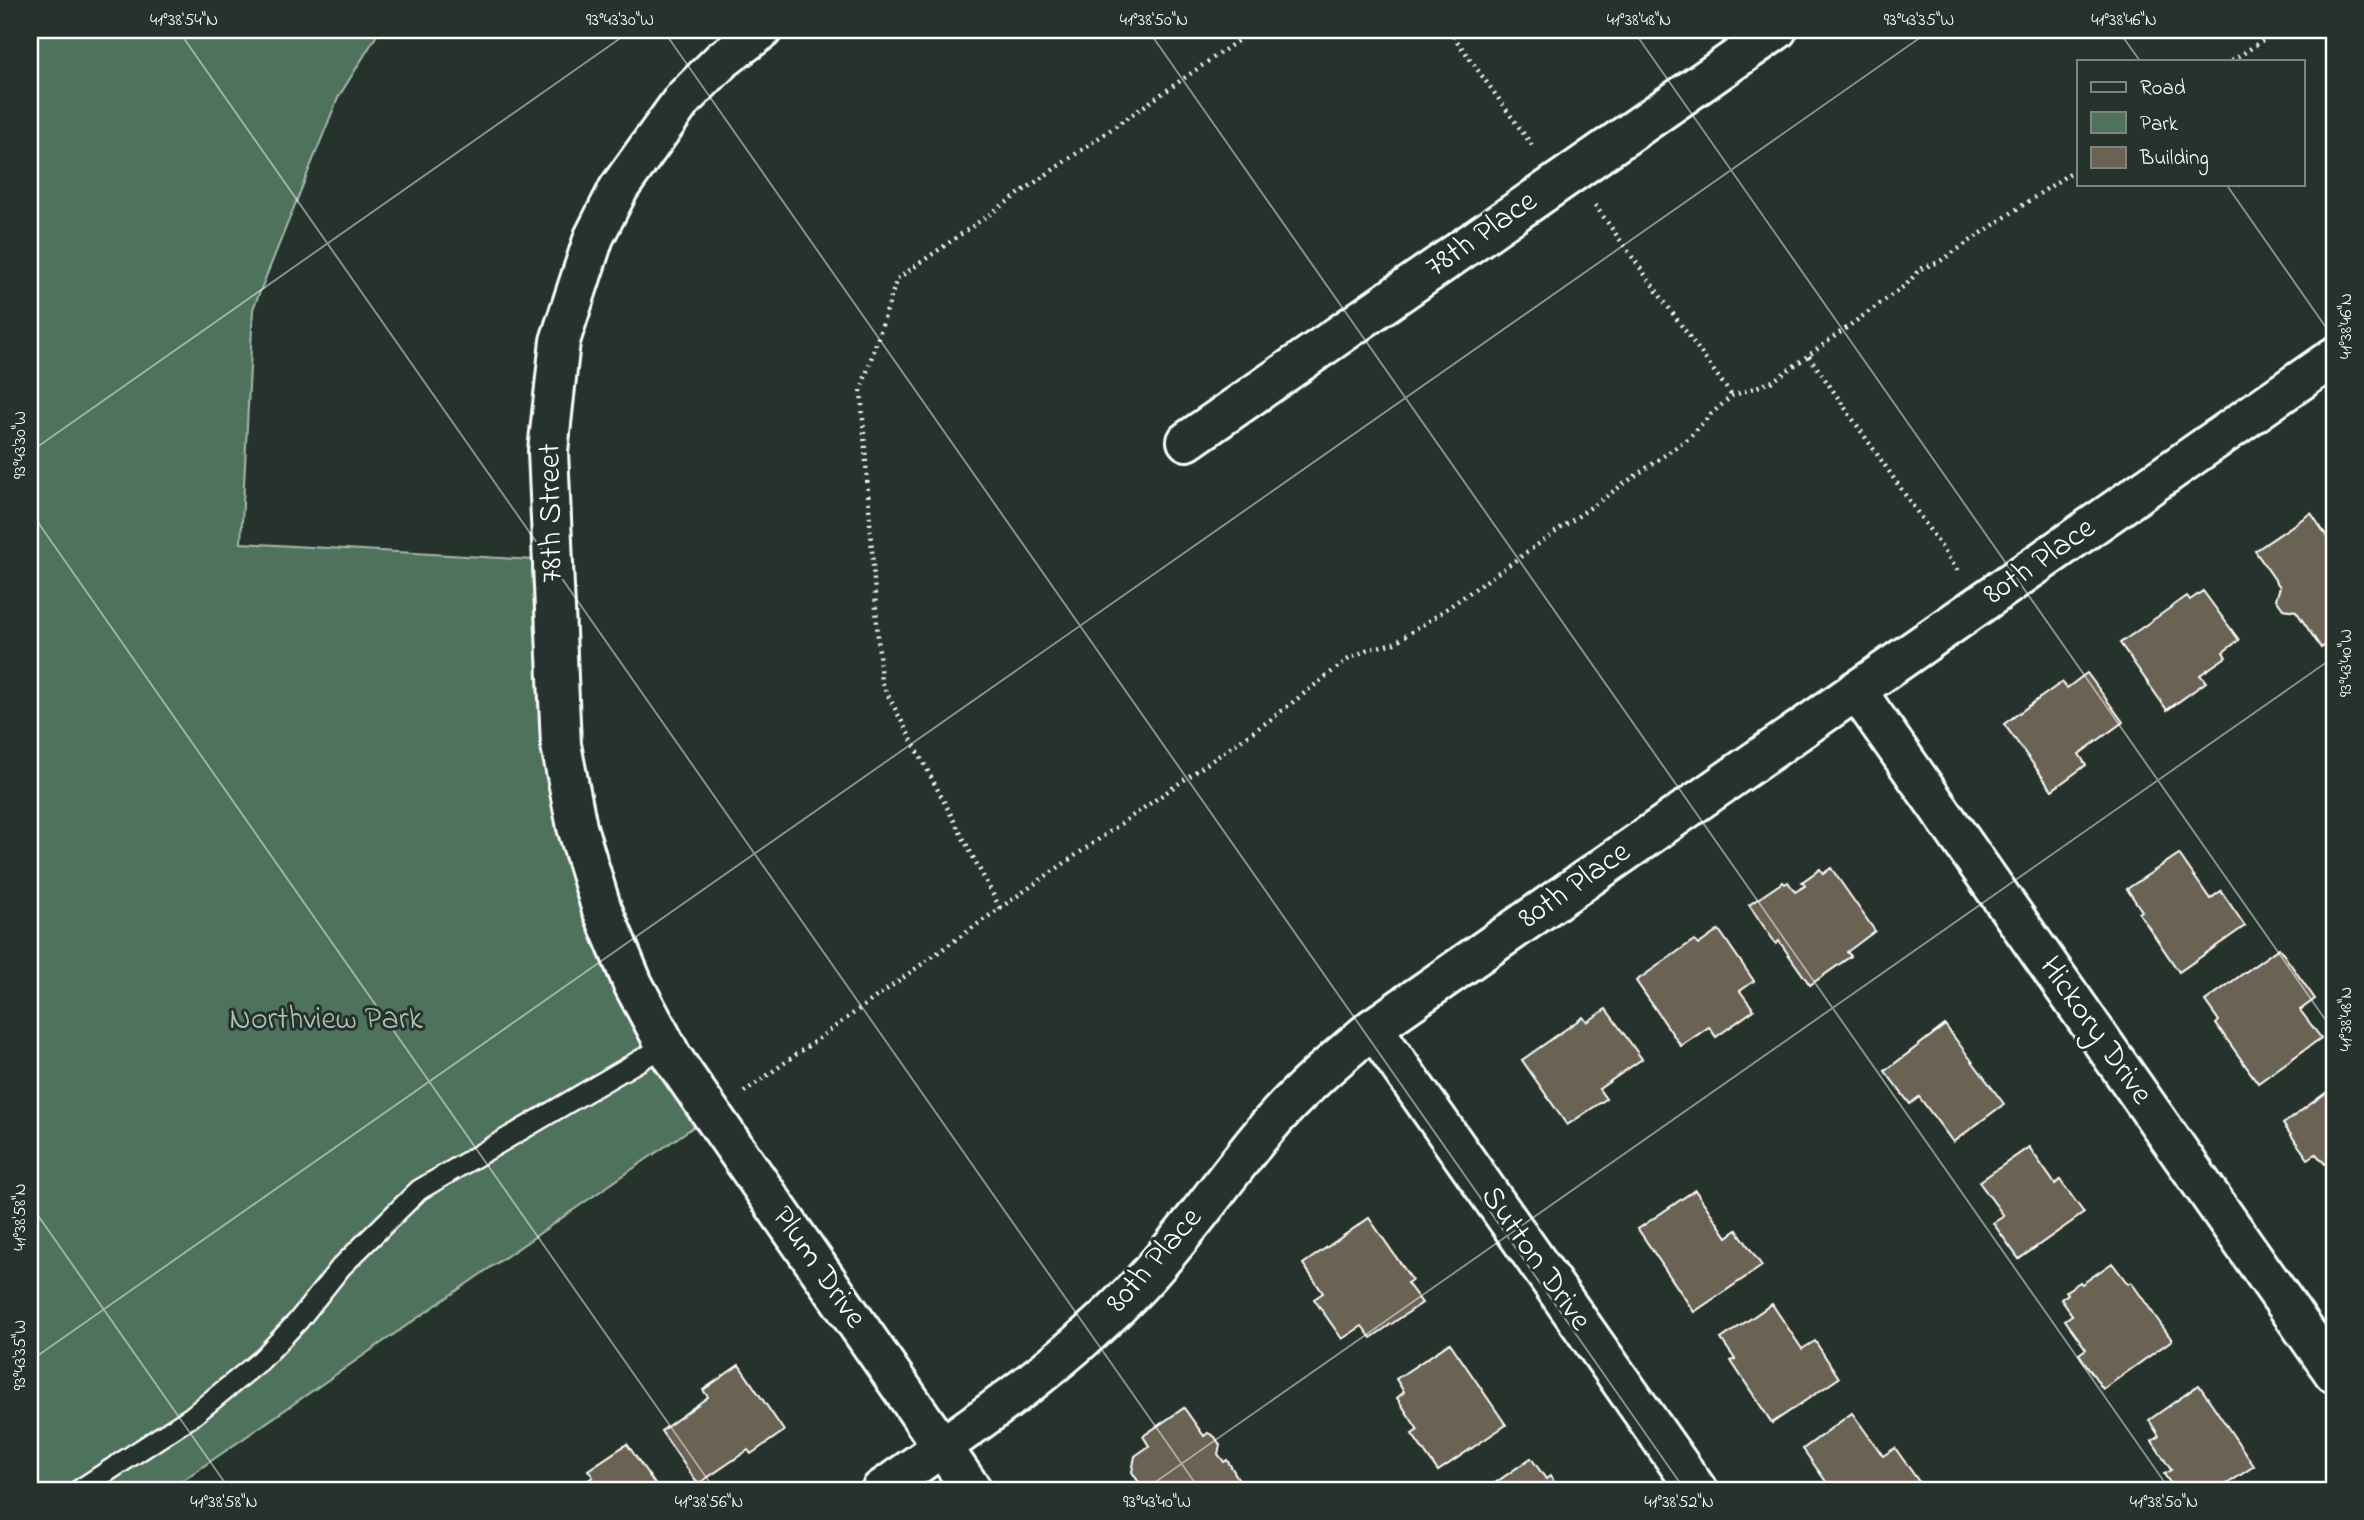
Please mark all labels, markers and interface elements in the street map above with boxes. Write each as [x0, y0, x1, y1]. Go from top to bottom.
text: 41°38'54"N [150, 8, 218, 34]
text: 93°43'30"W [586, 8, 654, 34]
text: 41°38'50"N [1120, 8, 1188, 34]
text: 41°38'48"N [1607, 8, 1671, 34]
text: 93°43'35"W [1884, 8, 1954, 34]
text: 41°38'46"N [2091, 8, 2157, 34]
legend [2077, 60, 2304, 186]
text: Road [2140, 74, 2186, 104]
text: Park [2140, 110, 2179, 140]
text: Building [2139, 144, 2209, 176]
street label: 78th Place [1417, 179, 1548, 291]
text: 41°38'46"N [2334, 293, 2360, 359]
text: 93°43'30"W [8, 411, 34, 479]
street label: 78th Street [527, 442, 577, 583]
street label: 80th Place [1974, 506, 2106, 618]
text: 93°43'40"W [2334, 629, 2360, 697]
street label: 80th Place [1509, 830, 1641, 942]
street label: Hickory Drive [2026, 947, 2164, 1115]
text: 41°38'48"N [2334, 987, 2360, 1051]
park label: Northview Park [229, 997, 424, 1044]
street label: Sutton Drive [1468, 1177, 1603, 1342]
text: 41°38'58"N [8, 1183, 34, 1251]
street label: Plum Drive [759, 1197, 878, 1339]
street label: 80th Place [1095, 1197, 1215, 1325]
text: 93°43'35"W [8, 1320, 34, 1390]
text: 41°38'58"N [190, 1490, 258, 1516]
text: 41°38'56"N [675, 1490, 743, 1516]
text: 93°43'40"W [1123, 1490, 1191, 1516]
text: 41°38'52"N [1644, 1490, 1714, 1516]
text: 41°38'50"N [2130, 1490, 2198, 1516]

